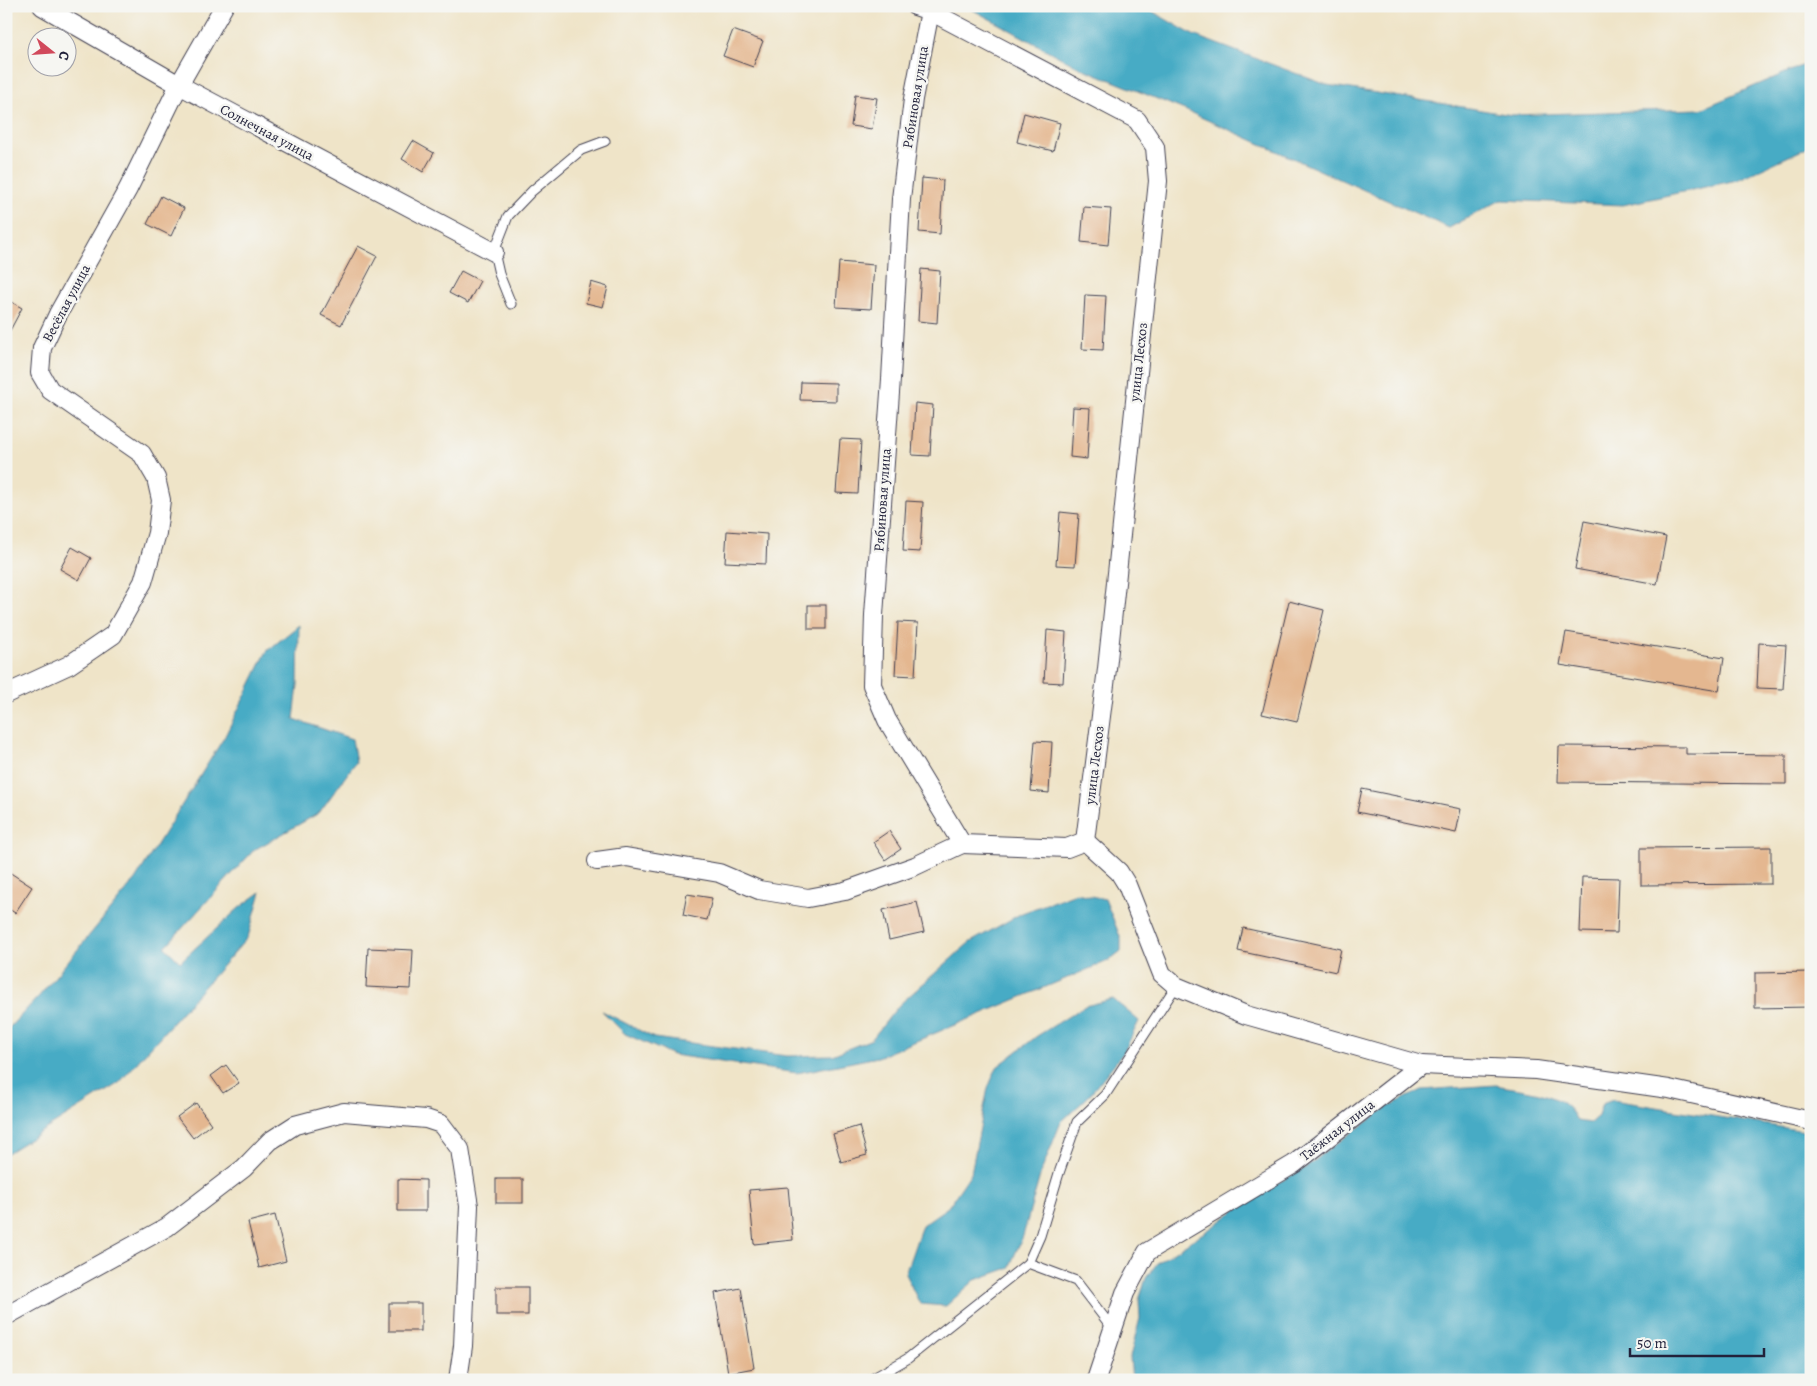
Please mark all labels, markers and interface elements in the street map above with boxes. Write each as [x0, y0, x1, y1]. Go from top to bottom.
north arrow [28, 28, 78, 78]
street label: Рябиновая улица [898, 44, 933, 150]
text: С [53, 49, 74, 63]
street label: Солнечная улица [217, 100, 317, 165]
street label: Весёлая улица [38, 261, 95, 345]
street label: улица Лесхоз [1125, 322, 1152, 403]
street label: Рябиновая улица [869, 447, 896, 552]
street label: улица Лесхоз [1080, 725, 1109, 807]
street label: Таёжная улица [1296, 1095, 1379, 1166]
scale bar [1630, 1326, 1763, 1358]
text: 50 m [1637, 1333, 1667, 1353]

